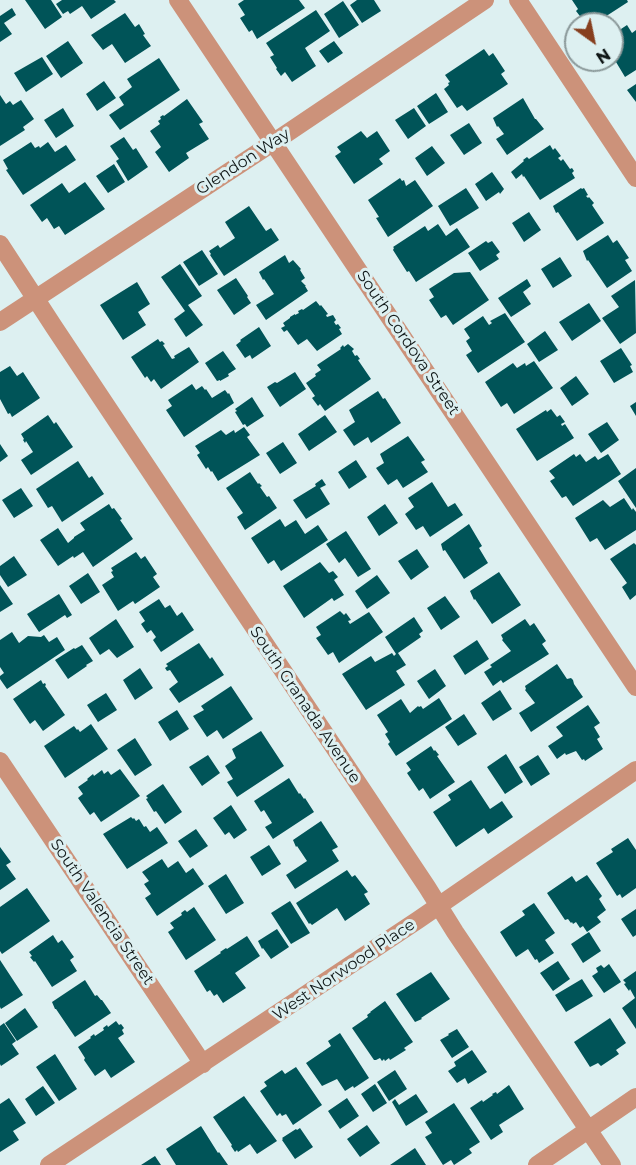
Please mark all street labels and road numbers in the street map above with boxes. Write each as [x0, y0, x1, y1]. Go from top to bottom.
street label: Glendon Way [193, 125, 293, 199]
street label: South Cordova Street [352, 267, 464, 419]
street label: South Granada Avenue [245, 623, 365, 787]
street label: South Valencia Street [46, 835, 158, 989]
street label: West Norwood Place [269, 915, 419, 1025]

